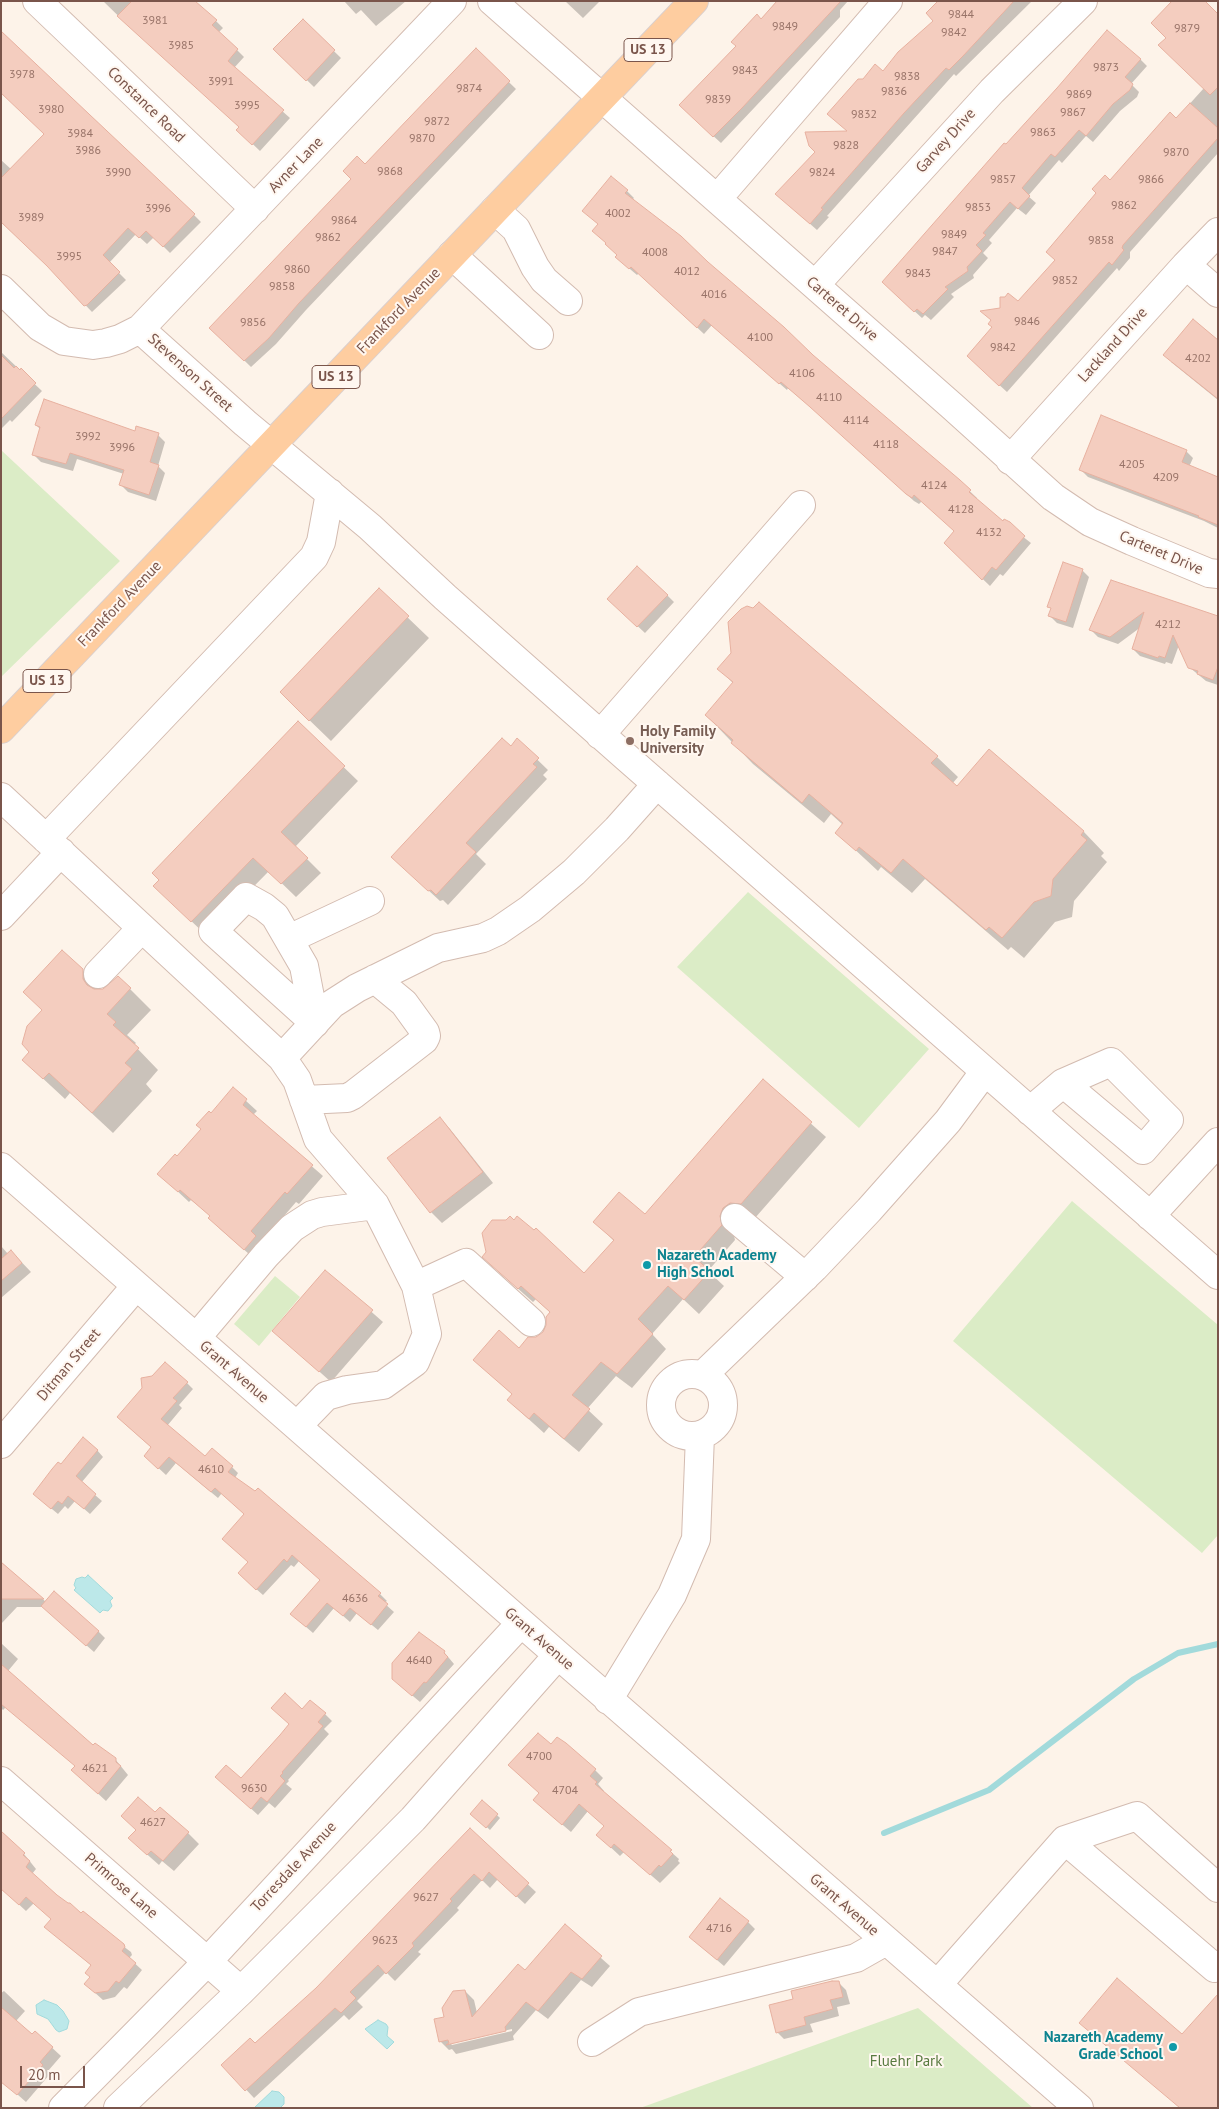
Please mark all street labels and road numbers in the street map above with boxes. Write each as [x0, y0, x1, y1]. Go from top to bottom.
road number: US 13 [624, 38, 672, 62]
street label: Constance Road [103, 63, 189, 147]
street label: Garvey Drive [912, 105, 980, 177]
street label: Avner Lane [265, 133, 327, 197]
street label: Frankford Avenue [353, 264, 445, 358]
street label: Carteret Drive [802, 273, 882, 345]
street label: Lackland Drive [1075, 304, 1151, 386]
street label: Stevenson Street [144, 330, 236, 416]
road number: US 13 [312, 366, 360, 388]
street label: Carteret Drive [1116, 527, 1206, 579]
street label: Frankford Avenue [74, 557, 166, 651]
road number: US 13 [23, 669, 71, 692]
street label: Ditman Street [33, 1325, 105, 1405]
street label: Grant Avenue [196, 1337, 272, 1407]
street label: Grant Avenue [501, 1604, 577, 1674]
street label: Torresdale Avenue [248, 1818, 340, 1916]
street label: Primrose Lane [81, 1849, 161, 1923]
street label: Grant Avenue [806, 1870, 882, 1940]

